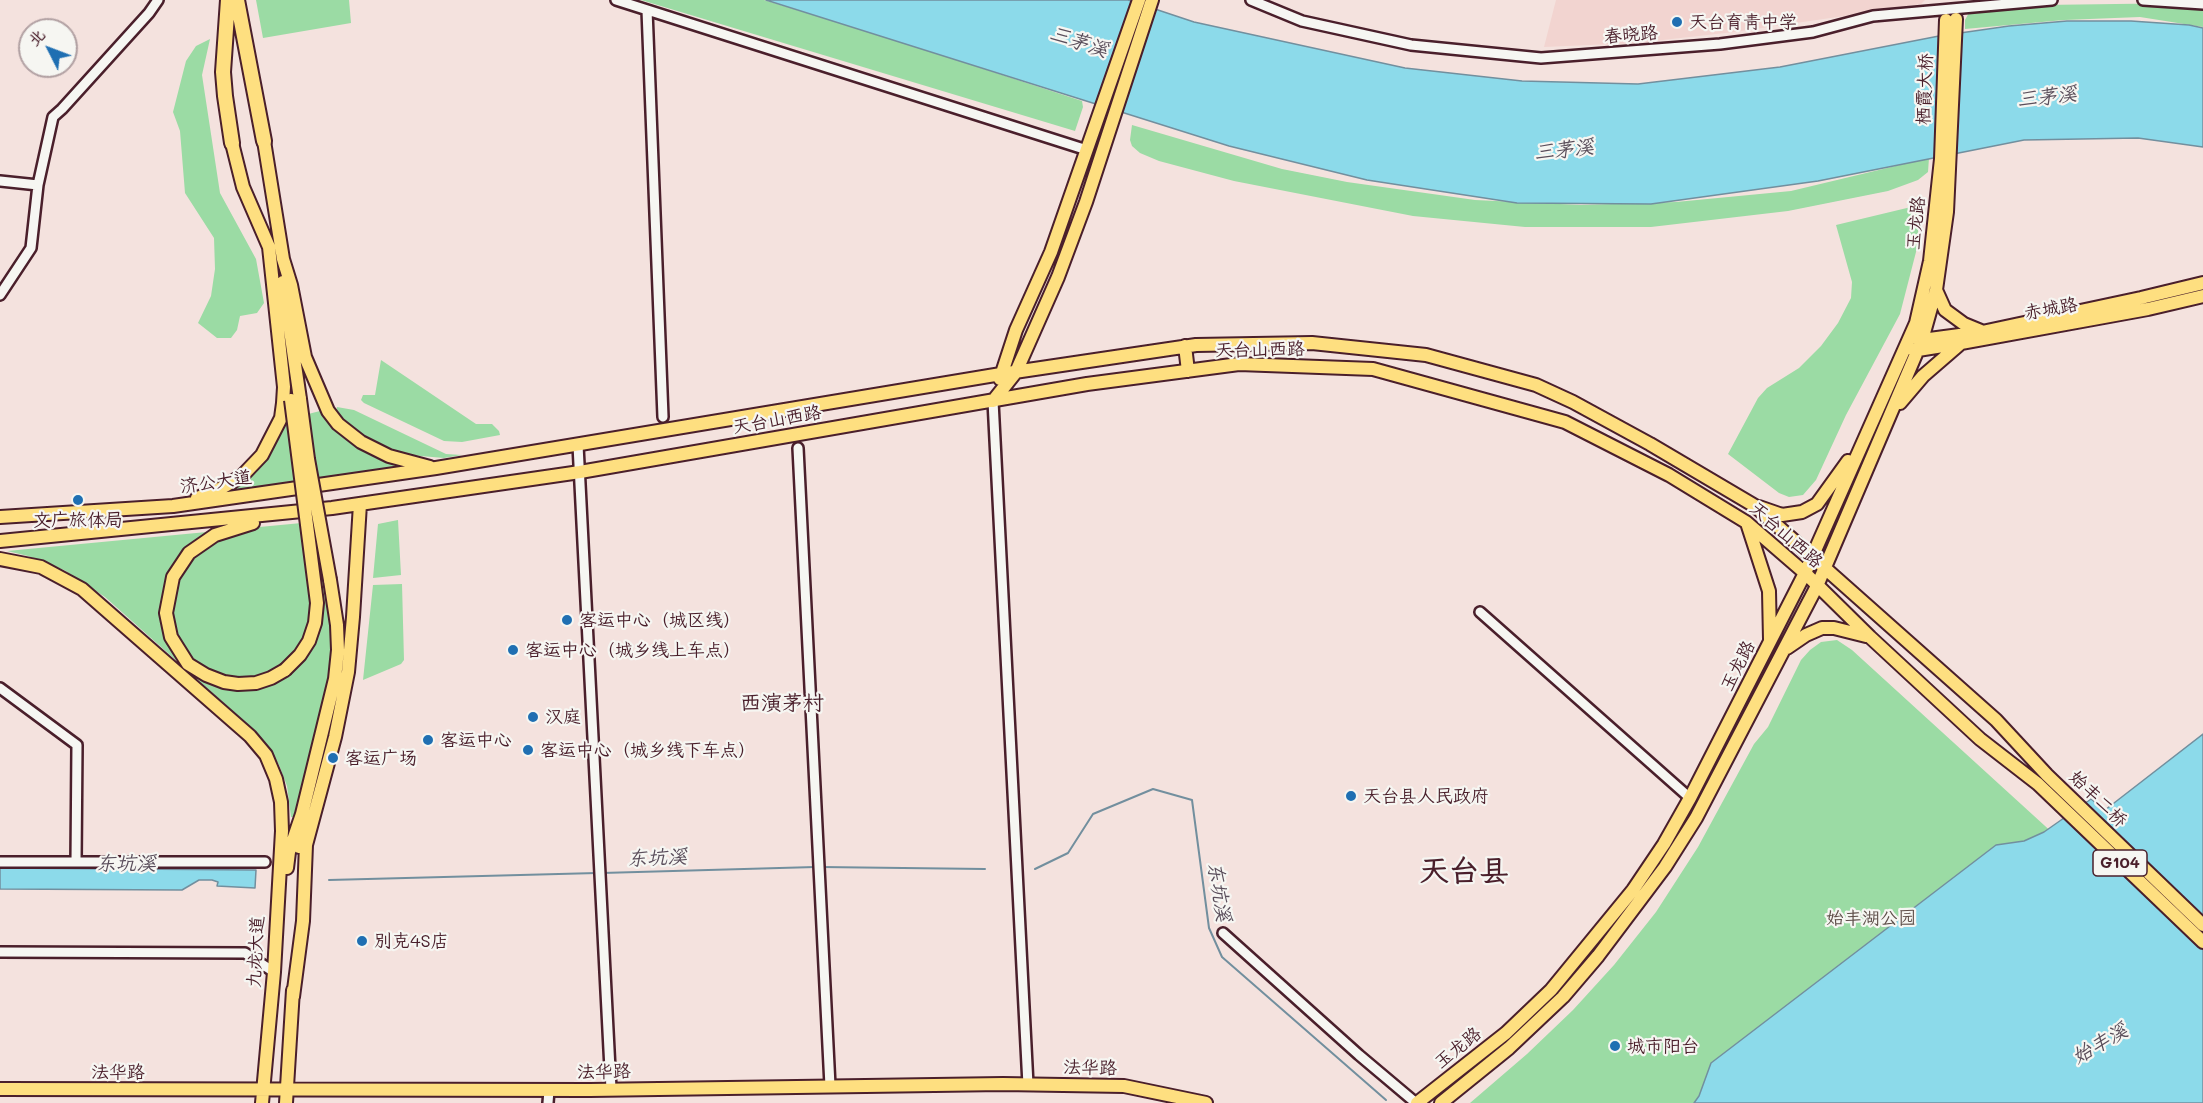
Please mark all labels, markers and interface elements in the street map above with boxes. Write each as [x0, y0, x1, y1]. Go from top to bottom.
place label: 天台育青中学 [1689, 11, 1797, 33]
marker: 天台育青中学 [1670, 15, 1684, 29]
north arrow [18, 18, 78, 78]
water label: 三茅溪 [1047, 21, 1111, 63]
street label: 春晓路 [1603, 22, 1659, 48]
text: 北 [23, 24, 49, 50]
street label: 栖霞大桥 [1913, 53, 1937, 125]
water label: 三茅溪 [2016, 82, 2078, 112]
water label: 三茅溪 [1533, 135, 1595, 165]
street label: 玉龙路 [1902, 195, 1930, 251]
street label: 赤城路 [2023, 294, 2079, 324]
street label: 天台山西路 [1215, 338, 1305, 362]
street label: 天台山西路 [731, 402, 823, 438]
street label: 济公大道 [179, 466, 253, 498]
marker: 文广旅体局 [71, 493, 85, 507]
street label: 天台山西路 [1745, 497, 1827, 573]
place label: 文广旅体局 [33, 509, 123, 531]
place label: 客运中心（城区线） [579, 609, 741, 631]
marker: 客运中心（城区线） [560, 613, 574, 627]
street label: 玉龙路 [1716, 637, 1760, 695]
place label: 客运中心（城乡线上车点） [525, 639, 741, 661]
marker: 客运中心（城乡线上车点） [506, 643, 520, 657]
district label: 西演茅村 [740, 691, 824, 717]
place label: 汉庭 [545, 706, 581, 728]
marker: 汉庭 [526, 710, 540, 724]
place label: 客运中心 [440, 729, 512, 751]
marker: 客运中心 [421, 733, 435, 747]
place label: 客运中心（城乡线下车点） [540, 739, 756, 761]
marker: 客运中心（城乡线下车点） [521, 743, 535, 757]
place label: 客运广场 [345, 747, 417, 769]
marker: 客运广场 [326, 751, 340, 765]
street label: 始丰二桥 [2065, 766, 2131, 832]
place label: 天台县人民政府 [1363, 785, 1489, 807]
marker: 天台县人民政府 [1344, 789, 1358, 803]
water label: 东坑溪 [627, 845, 687, 871]
road number: G104 [2093, 850, 2147, 876]
water label: 东坑溪 [96, 852, 156, 876]
district label: 天台县 [1419, 854, 1509, 890]
water label: 东坑溪 [1202, 860, 1236, 924]
park label: 始丰湖公园 [1826, 907, 1916, 929]
street label: 九龙大道 [243, 915, 269, 989]
place label: 别克4S店 [374, 930, 449, 952]
marker: 别克4S店 [355, 934, 369, 948]
water label: 始丰溪 [2068, 1019, 2132, 1069]
street label: 玉龙路 [1430, 1023, 1486, 1073]
place label: 城市阳台 [1627, 1035, 1699, 1057]
marker: 城市阳台 [1608, 1039, 1622, 1053]
street label: 法华路 [1063, 1057, 1117, 1079]
street label: 法华路 [91, 1061, 145, 1083]
street label: 法华路 [577, 1061, 631, 1083]

